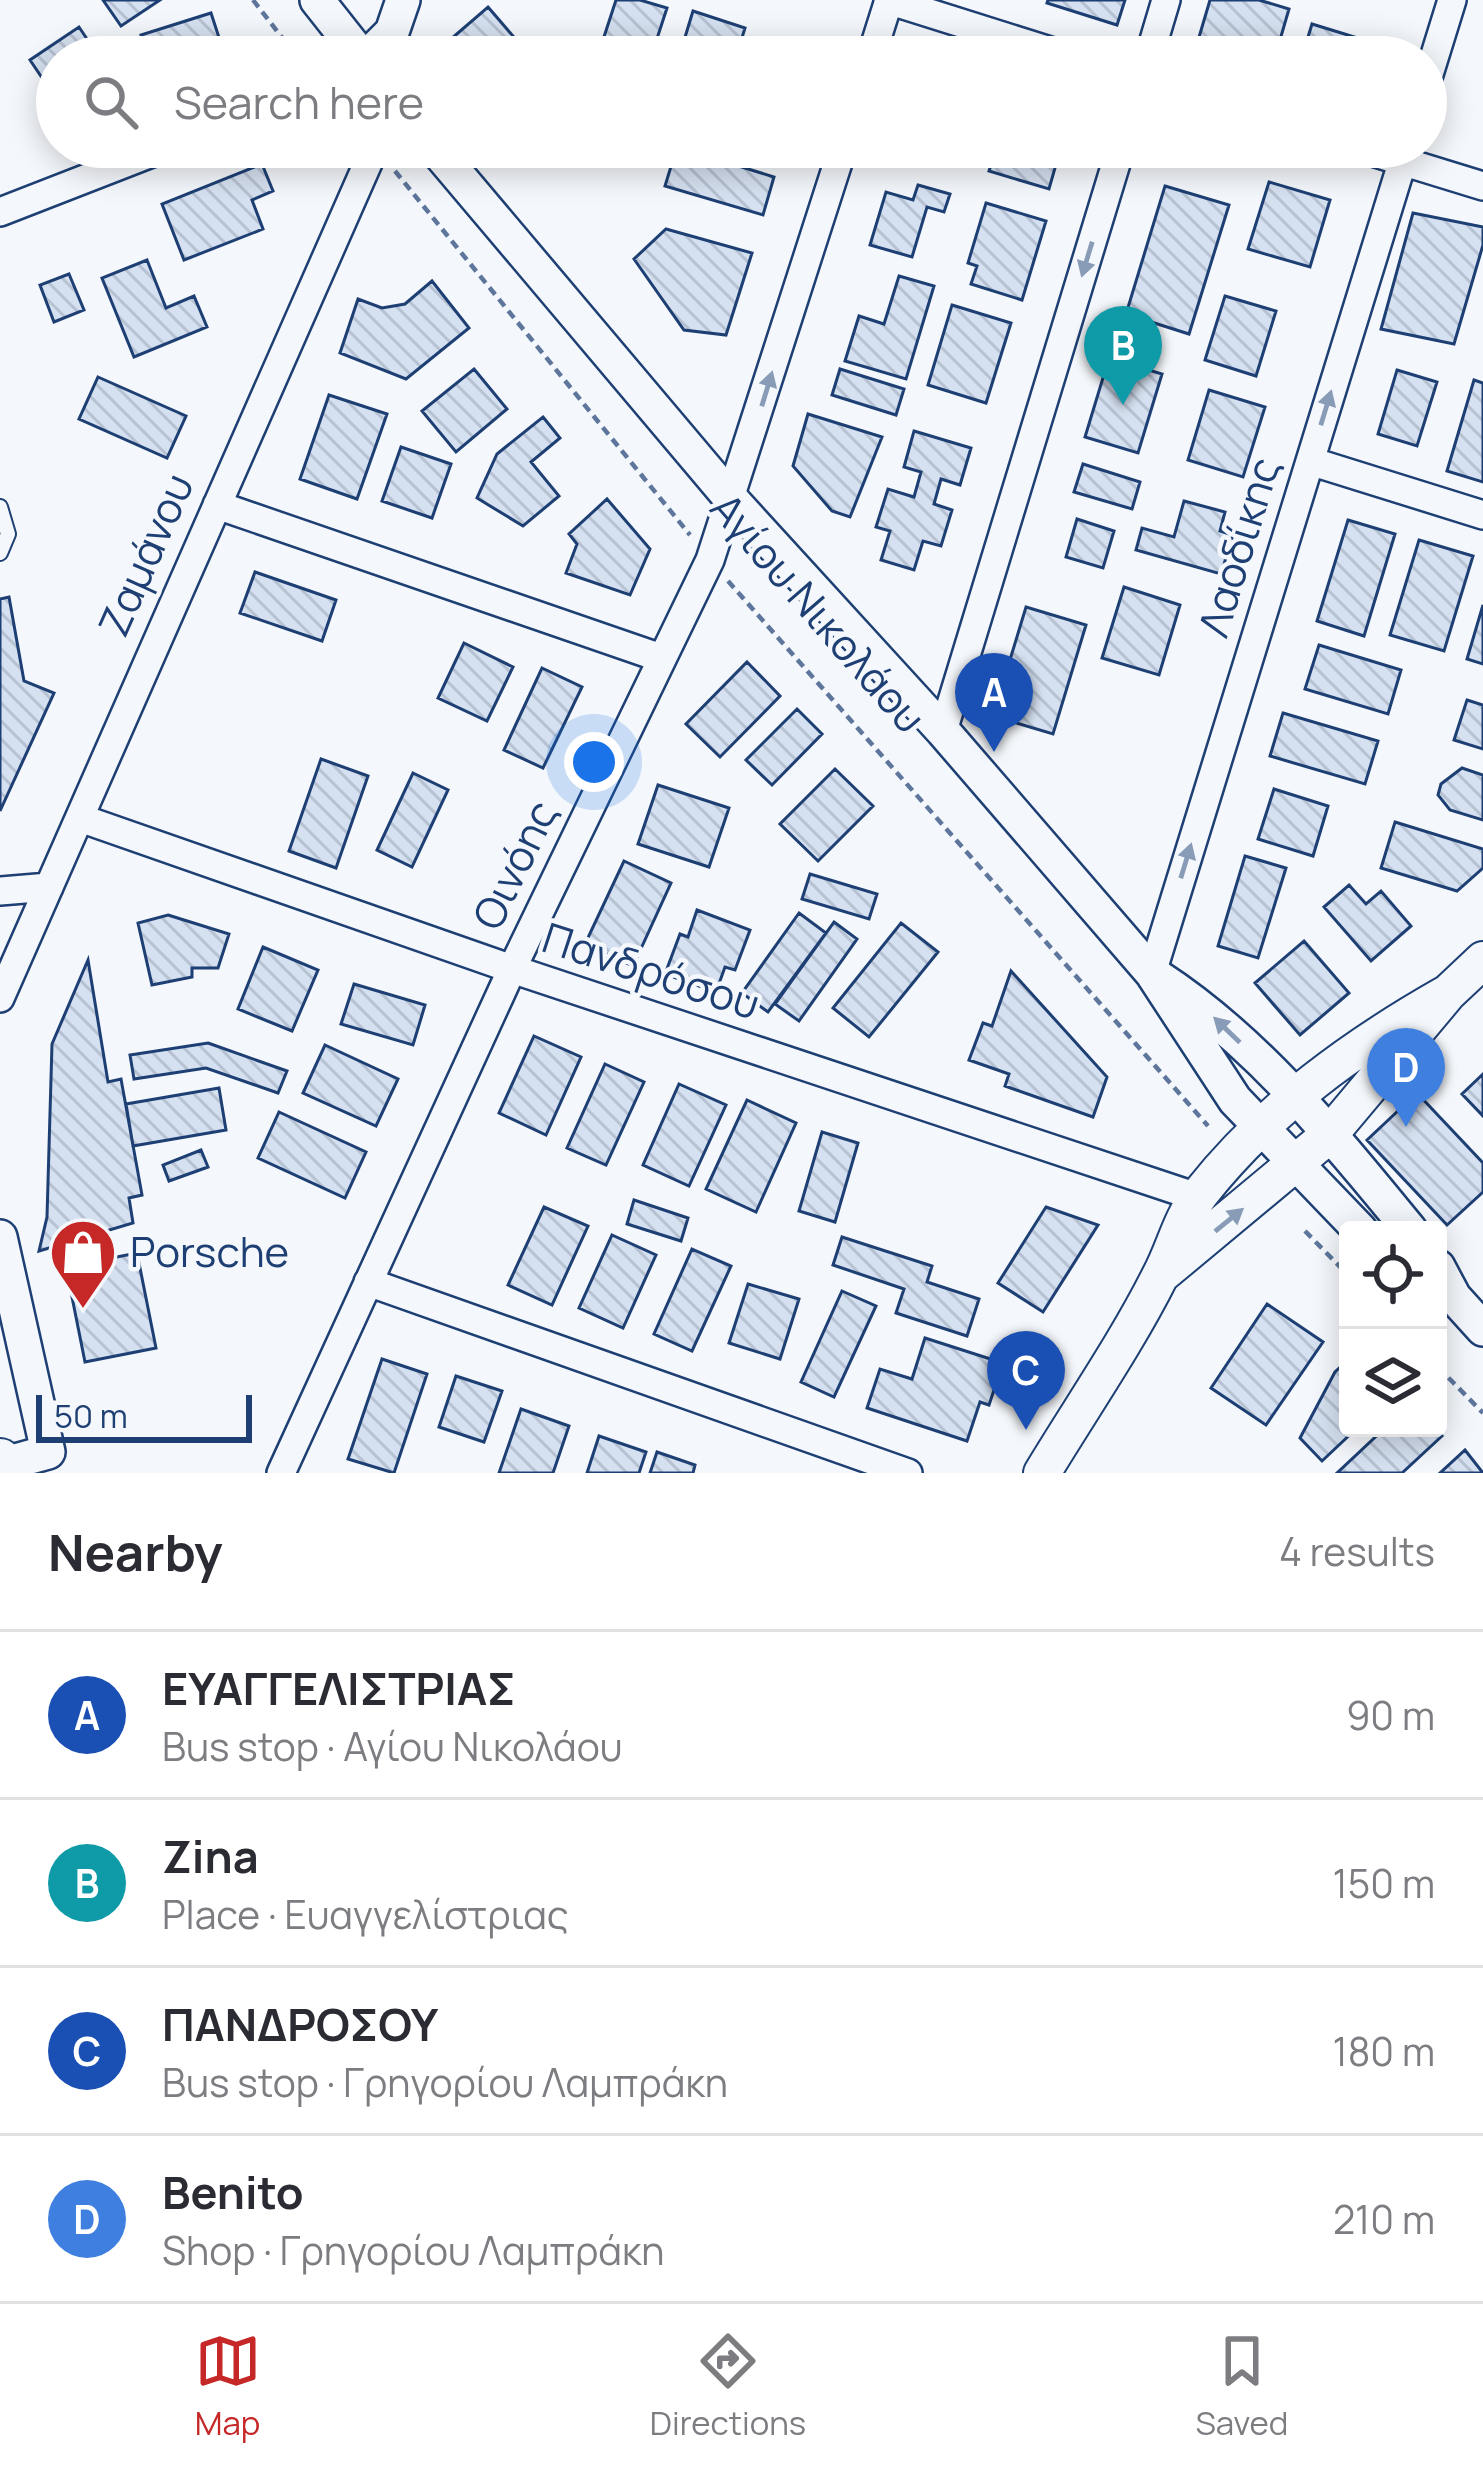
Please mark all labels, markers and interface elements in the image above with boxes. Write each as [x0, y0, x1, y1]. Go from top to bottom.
search box [36, 36, 1447, 168]
icon: search [78, 69, 144, 135]
text: Search here [174, 71, 424, 133]
one-way arrow [1077, 241, 1095, 278]
pin: B [1084, 306, 1162, 405]
one-way arrow [759, 370, 777, 407]
one-way arrow [1318, 389, 1336, 426]
street label: Λαοδίκης [1183, 450, 1293, 643]
street label: Ζαμάνου [84, 464, 207, 645]
street label: Αγίου Νικολάου [698, 480, 939, 745]
pin: A [955, 653, 1033, 752]
your location [564, 732, 624, 792]
street label: Οινόης [458, 790, 570, 939]
one-way arrow [1178, 842, 1197, 879]
street label: Πανδρόσου [536, 908, 767, 1032]
one-way arrow [1213, 1017, 1242, 1045]
pin: D [1367, 1028, 1445, 1127]
one-way arrow [1213, 1207, 1244, 1233]
shop icon: Porsche [48, 1217, 118, 1311]
map controls [1339, 1221, 1447, 1437]
button: locate [1339, 1221, 1447, 1329]
place label: Porsche [130, 1222, 289, 1280]
button: layers [1339, 1329, 1447, 1437]
pin: C [987, 1331, 1065, 1430]
scale bar [36, 1389, 252, 1442]
text: 50 m [54, 1393, 128, 1438]
text: Nearby [48, 1517, 223, 1586]
text: 4 results [1279, 1524, 1435, 1578]
text: ΕΥΑΓΓΕΛΙΣΤΡΙΑΣ [162, 1657, 516, 1719]
text: A [74, 1688, 100, 1742]
text: 90 m [1346, 1688, 1435, 1742]
text: Bus stop · Αγίου Νικολάου [162, 1719, 622, 1773]
text: Zina [162, 1825, 259, 1887]
text: B [75, 1856, 99, 1910]
text: 150 m [1333, 1856, 1435, 1910]
text: Place · Ευαγγελίστριας [162, 1887, 569, 1941]
text: ΠΑΝΔΡΟΣΟΥ [162, 1993, 438, 2055]
text: C [73, 2024, 101, 2078]
text: 180 m [1332, 2024, 1435, 2078]
text: Bus stop · Γρηγορίου Λαμπράκη [162, 2055, 728, 2109]
text: Benito [162, 2161, 304, 2223]
text: D [73, 2192, 101, 2246]
text: 210 m [1333, 2192, 1435, 2246]
text: Shop · Γρηγορίου Λαμπράκη [162, 2223, 664, 2277]
tab: Map [195, 2328, 261, 2445]
tab: Directions [650, 2328, 806, 2445]
tab: Saved [1195, 2328, 1288, 2445]

